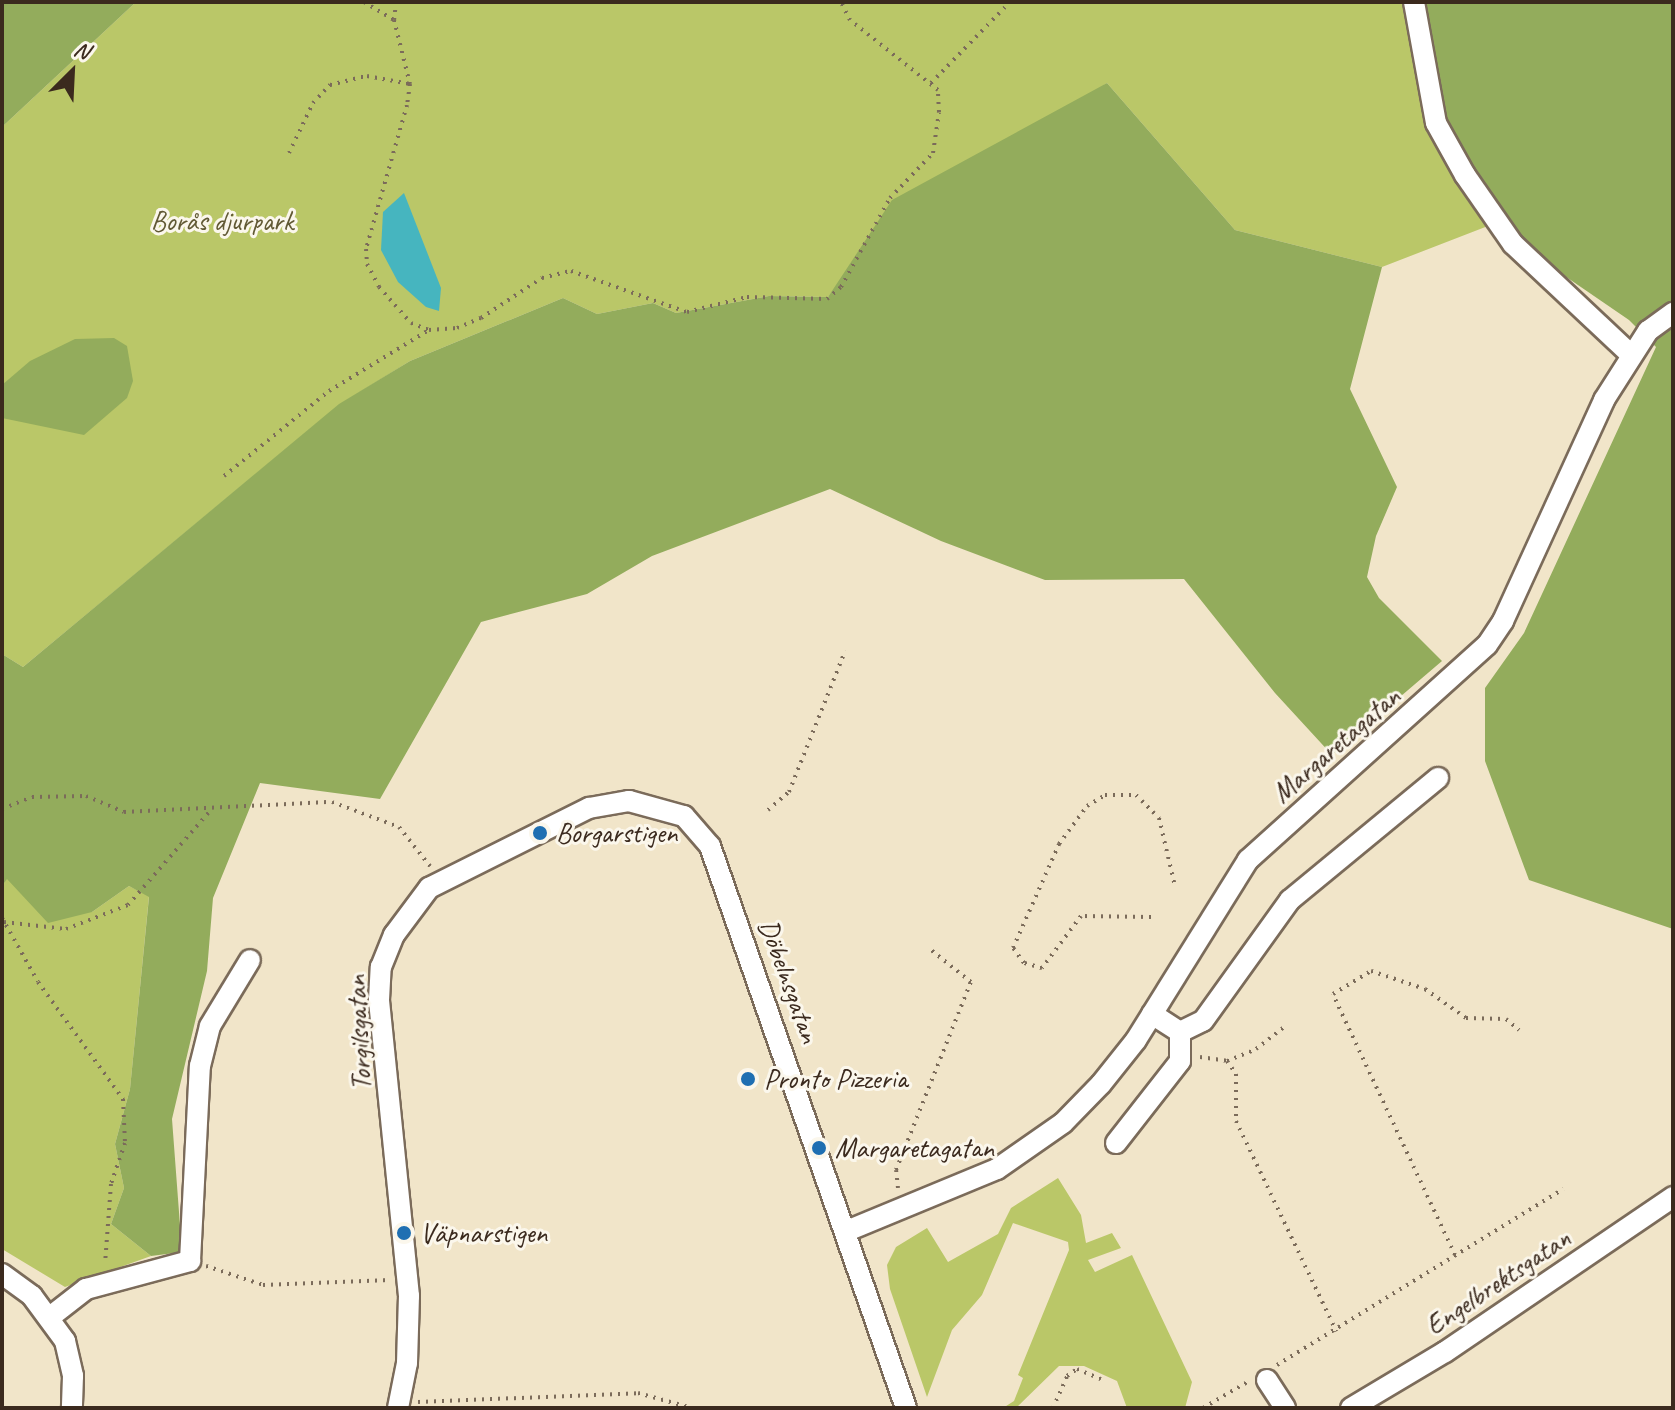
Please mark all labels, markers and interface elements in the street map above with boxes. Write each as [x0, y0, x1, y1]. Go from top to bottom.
north arrow [32, 32, 112, 112]
text: N [70, 35, 94, 66]
park label: Borås djurpark [151, 204, 293, 238]
street label: Margaretagatan [1265, 680, 1407, 810]
place label: Borgarstigen [556, 816, 677, 850]
marker: Borgarstigen [531, 824, 549, 842]
street label: Döbelnsgatan [751, 915, 827, 1047]
street label: Torgilsgatan [339, 975, 379, 1091]
place label: Pronto Pizzeria [764, 1062, 908, 1096]
marker: Pronto Pizzeria [739, 1070, 757, 1088]
place label: Margaretagatan [835, 1131, 994, 1165]
marker: Margaretagatan [810, 1139, 828, 1157]
place label: Väpnarstigen [420, 1216, 547, 1250]
street label: Engelbrektsgatan [1419, 1221, 1577, 1343]
marker: Väpnarstigen [395, 1224, 413, 1242]

